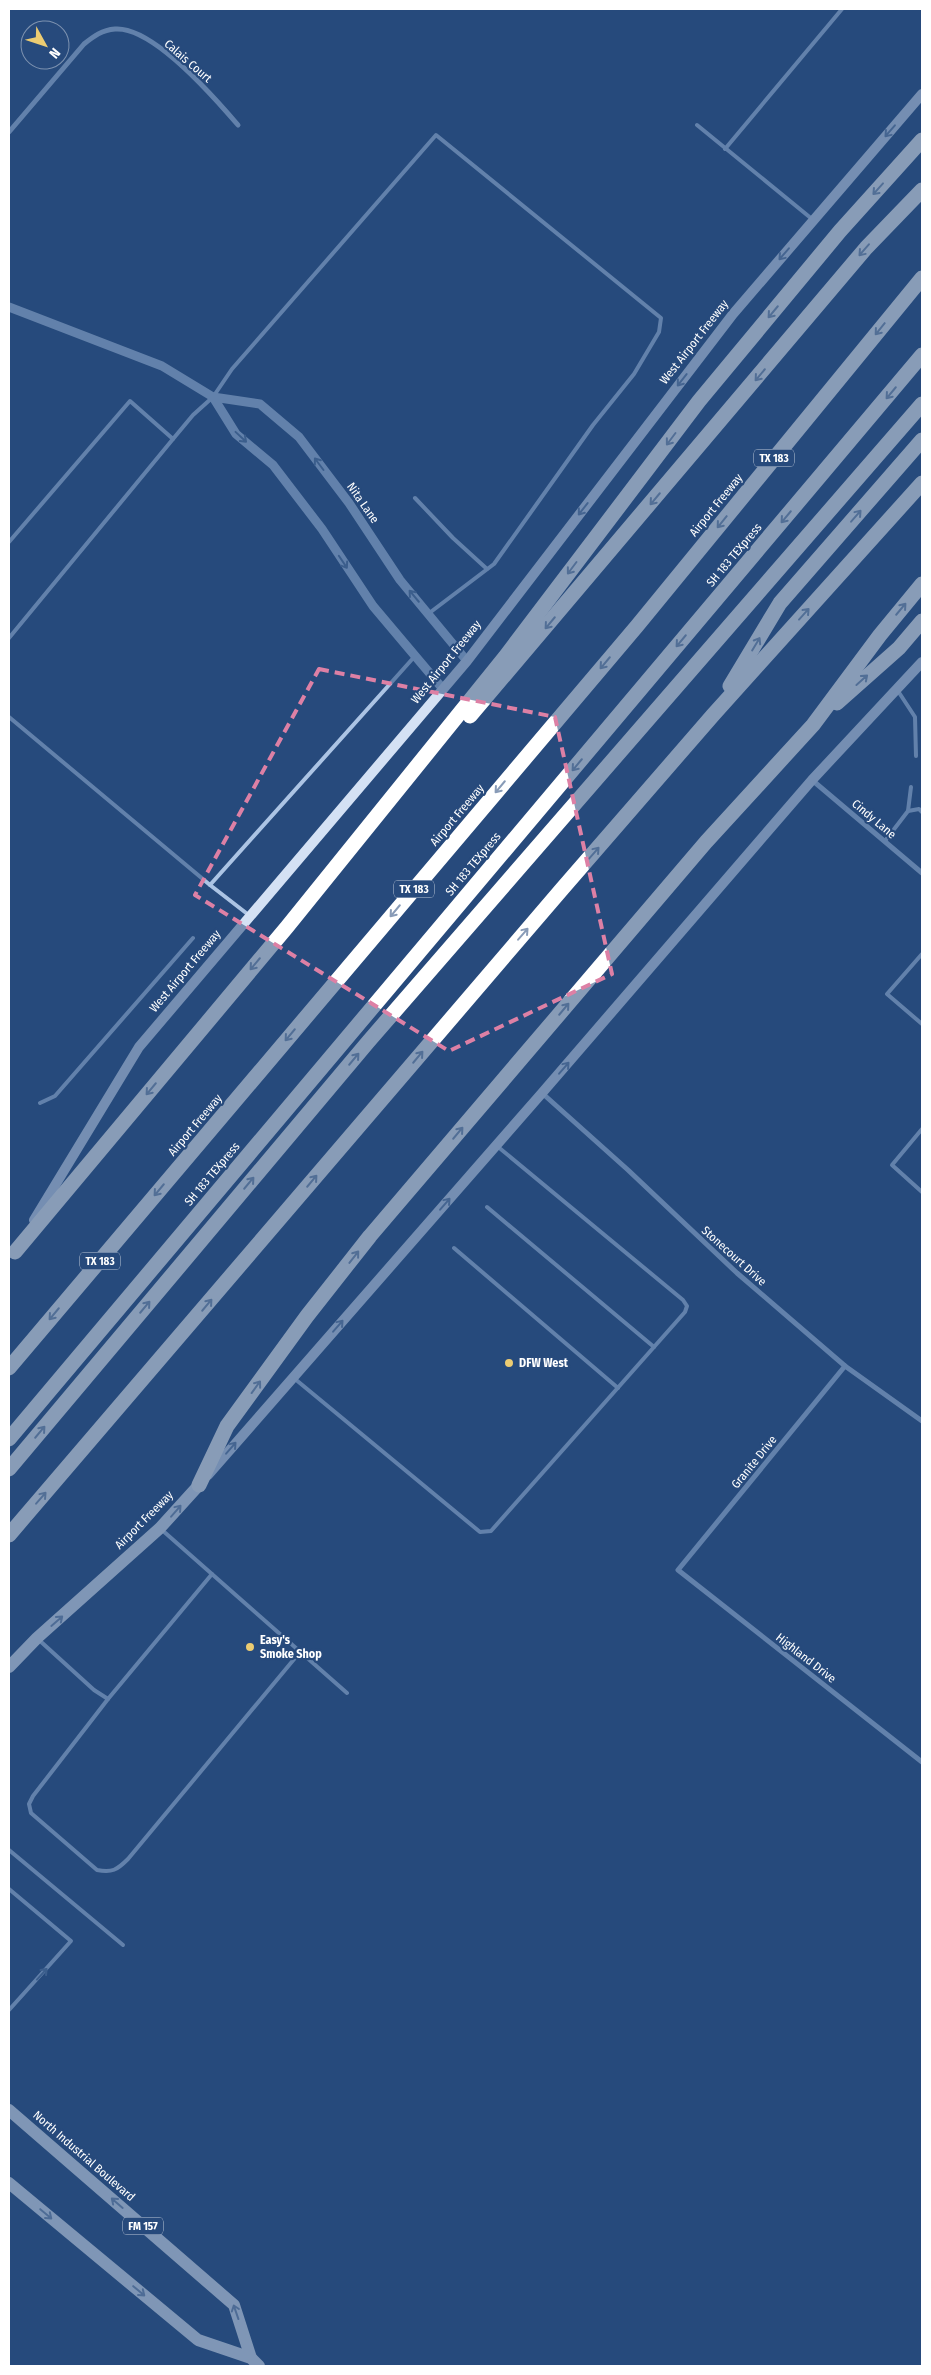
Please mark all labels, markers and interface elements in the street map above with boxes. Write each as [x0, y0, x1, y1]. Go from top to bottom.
north arrow [20, 20, 70, 70]
street label: Calais Court [161, 37, 215, 85]
text: N [45, 44, 64, 62]
one-way arrow [885, 125, 896, 138]
one-way arrow [872, 182, 884, 195]
one-way arrow [859, 244, 870, 257]
one-way arrow [779, 248, 790, 261]
street label: West Airport Freeway [657, 297, 732, 387]
one-way arrow [767, 306, 778, 319]
one-way arrow [875, 322, 886, 335]
one-way arrow [754, 368, 765, 381]
one-way arrow [677, 374, 688, 387]
one-way arrow [885, 386, 896, 399]
one-way arrow [235, 431, 247, 443]
one-way arrow [665, 432, 676, 445]
road number: TX 183 [754, 449, 794, 466]
one-way arrow [314, 458, 325, 471]
street label: Airport Freeway [687, 470, 746, 539]
street label: Nita Lane [344, 480, 382, 526]
one-way arrow [650, 492, 661, 505]
one-way arrow [578, 502, 588, 516]
one-way arrow [780, 510, 792, 523]
one-way arrow [850, 510, 861, 523]
one-way arrow [716, 516, 727, 529]
street label: SH 183 TEXpress [703, 521, 765, 589]
one-way arrow [338, 555, 349, 569]
one-way arrow [567, 561, 578, 574]
one-way arrow [408, 590, 419, 603]
one-way arrow [895, 603, 907, 616]
one-way arrow [798, 608, 810, 621]
one-way arrow [545, 616, 556, 629]
street label: West Airport Freeway [408, 617, 484, 706]
one-way arrow [676, 634, 687, 647]
one-way arrow [751, 637, 761, 651]
one-way arrow [600, 656, 611, 669]
one-way arrow [855, 675, 868, 686]
one-way arrow [571, 759, 582, 772]
one-way arrow [495, 780, 506, 793]
street label: Airport Freeway [427, 781, 487, 849]
street label: Cindy Lane [849, 796, 899, 842]
street label: SH 183 TEXpress [442, 830, 504, 898]
one-way arrow [588, 846, 599, 859]
road number: TX 183 [394, 881, 434, 898]
one-way arrow [390, 904, 401, 917]
street label: West Airport Freeway [146, 927, 224, 1015]
one-way arrow [518, 927, 529, 940]
one-way arrow [250, 957, 261, 970]
one-way arrow [558, 1003, 569, 1016]
one-way arrow [285, 1028, 296, 1041]
one-way arrow [412, 1051, 423, 1064]
one-way arrow [349, 1052, 360, 1065]
one-way arrow [558, 1062, 569, 1075]
one-way arrow [146, 1082, 157, 1095]
street label: Airport Freeway [165, 1091, 225, 1159]
one-way arrow [453, 1127, 464, 1140]
street label: SH 183 TEXpress [181, 1140, 243, 1208]
one-way arrow [307, 1175, 318, 1188]
one-way arrow [244, 1177, 255, 1190]
one-way arrow [153, 1184, 165, 1197]
one-way arrow [440, 1197, 451, 1210]
street label: Stonecourt Drive [699, 1223, 769, 1289]
one-way arrow [348, 1251, 359, 1264]
road number: TX 183 [80, 1252, 120, 1270]
one-way arrow [201, 1298, 213, 1311]
one-way arrow [139, 1301, 150, 1314]
one-way arrow [49, 1308, 60, 1321]
one-way arrow [333, 1320, 344, 1333]
place label: DFW West [519, 1356, 569, 1370]
marker: DFW West [503, 1357, 515, 1369]
one-way arrow [250, 1381, 261, 1394]
one-way arrow [35, 1425, 46, 1438]
street label: Granite Drive [728, 1433, 780, 1491]
one-way arrow [225, 1442, 237, 1455]
street label: Airport Freeway [112, 1488, 176, 1552]
one-way arrow [35, 1492, 46, 1505]
one-way arrow [170, 1504, 182, 1517]
one-way arrow [50, 1615, 63, 1627]
street label: Highland Drive [773, 1630, 839, 1686]
place label: Easy's Smoke Shop [260, 1633, 322, 1661]
marker: Easy's Smoke Shop [244, 1641, 256, 1653]
one-way arrow [36, 1968, 48, 1981]
street label: North Industrial Boulevard [30, 2108, 138, 2204]
one-way arrow [110, 2198, 123, 2209]
one-way arrow [40, 2208, 53, 2220]
road number: FM 157 [123, 2218, 163, 2234]
one-way arrow [132, 2285, 145, 2296]
one-way arrow [231, 2305, 240, 2320]

